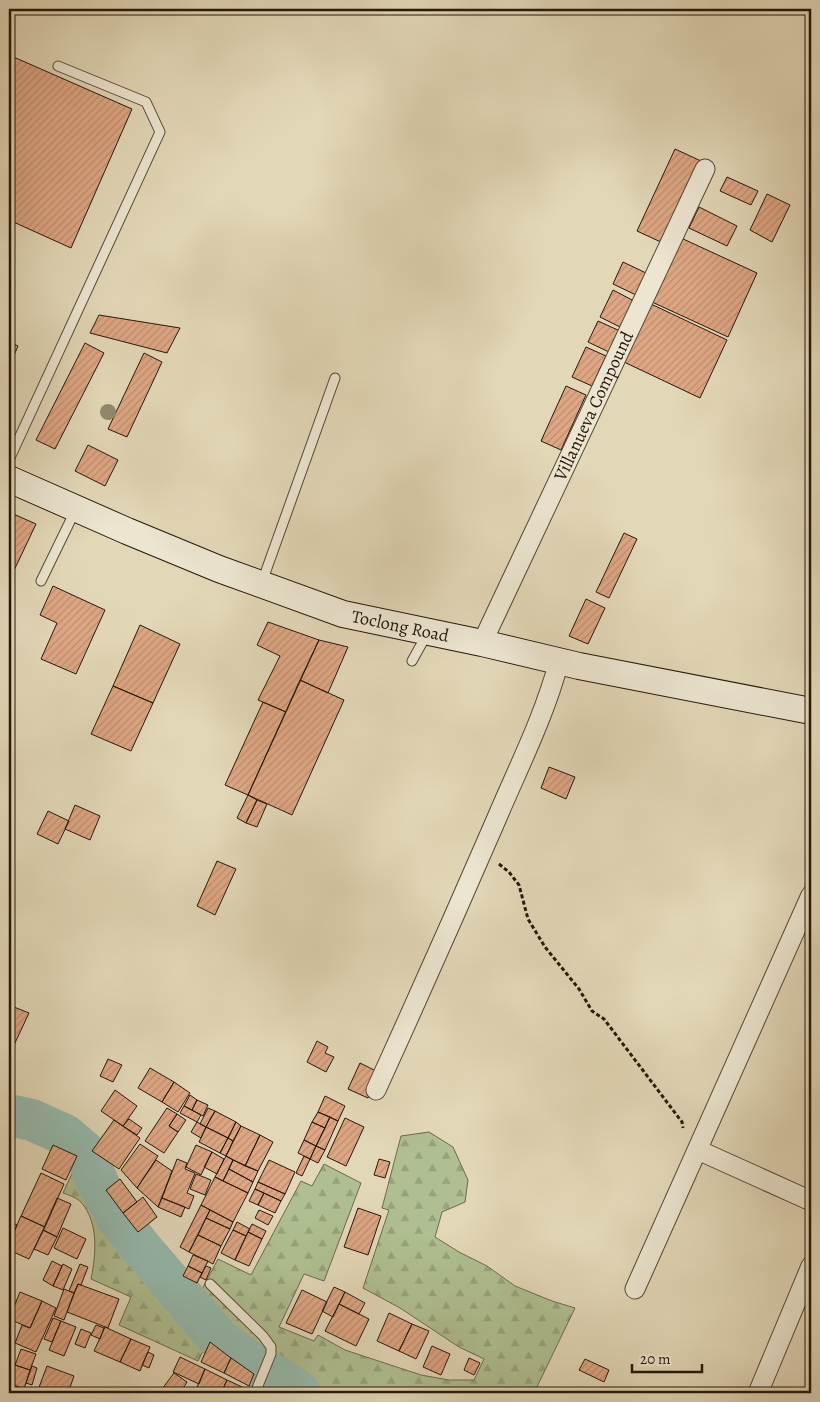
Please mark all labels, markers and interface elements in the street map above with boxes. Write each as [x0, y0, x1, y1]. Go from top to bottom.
street label: Villanueva Compound [548, 327, 639, 486]
street label: Toclong Road [350, 604, 451, 648]
scale bar [632, 1342, 702, 1374]
text: 20 m [640, 1349, 671, 1369]

